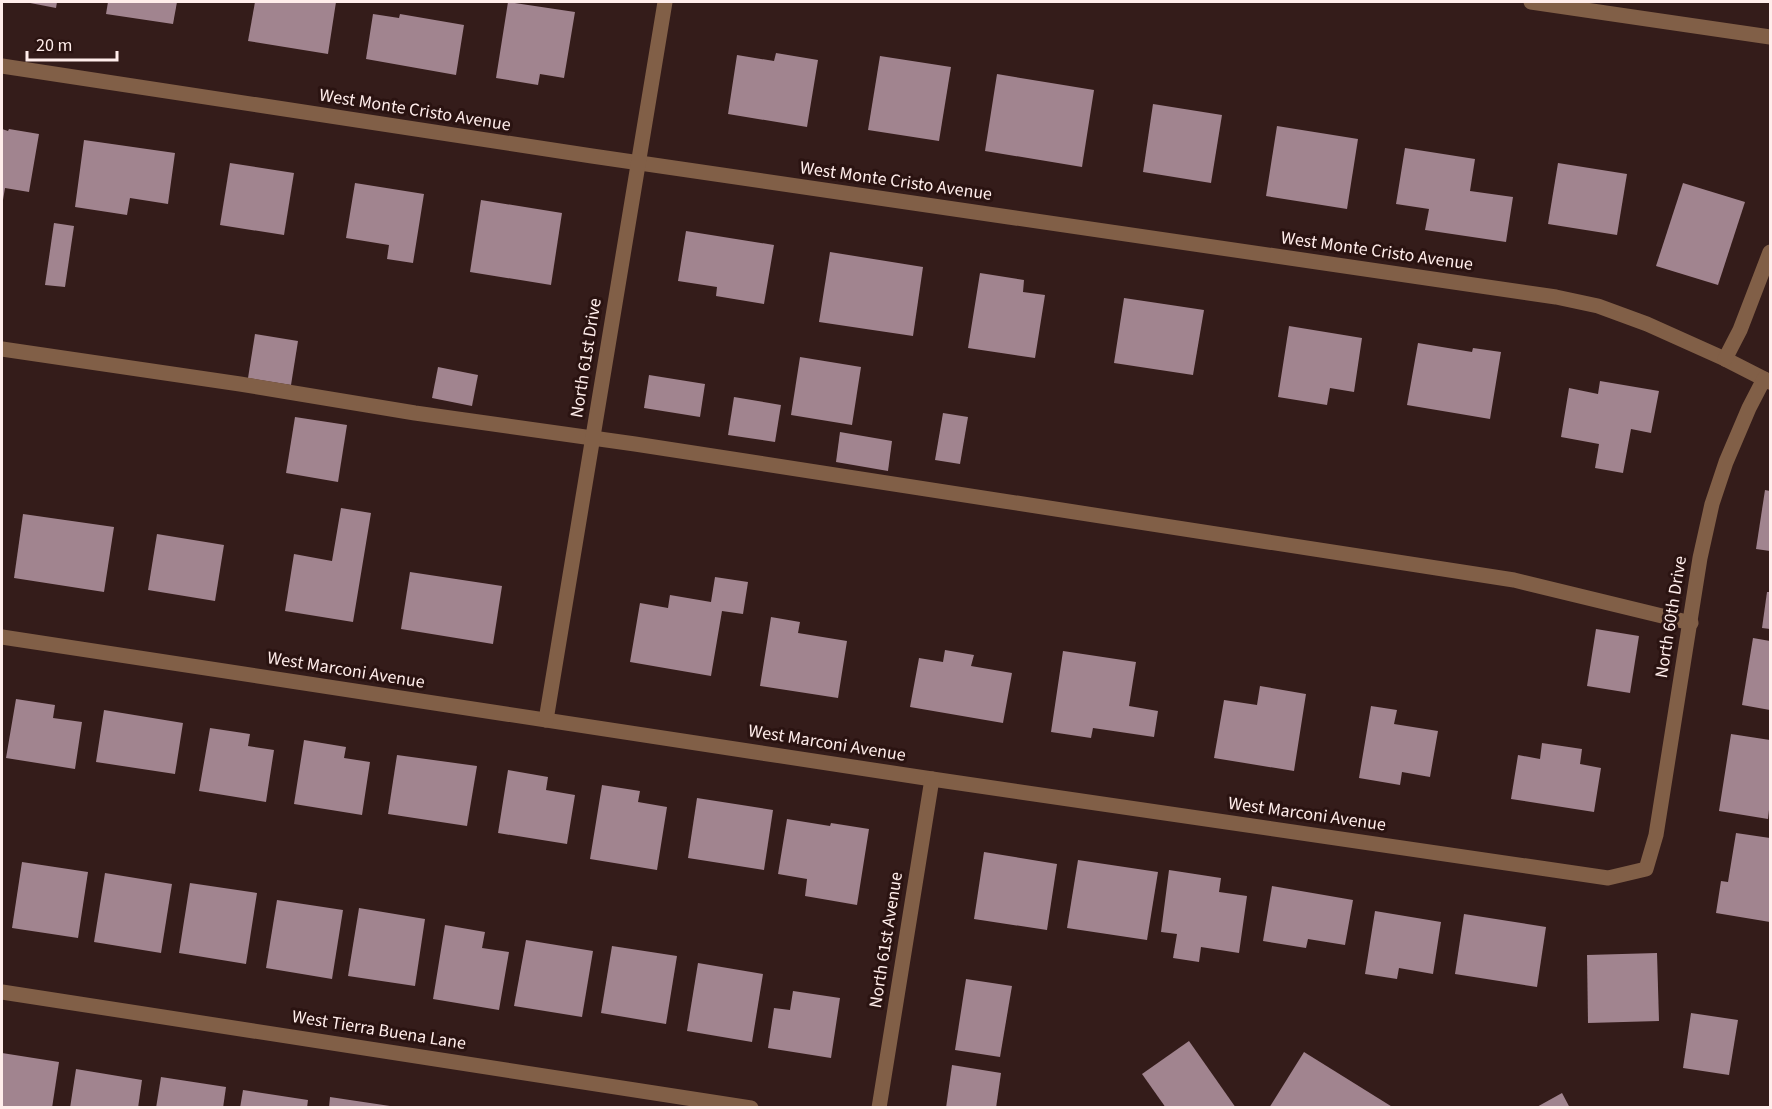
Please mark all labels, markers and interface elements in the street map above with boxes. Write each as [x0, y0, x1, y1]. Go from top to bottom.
scale bar [27, 24, 117, 62]
text: 20 m [36, 33, 72, 58]
street label: West Monte Cristo Avenue [317, 82, 513, 138]
street label: West Monte Cristo Avenue [798, 155, 994, 207]
street label: West Monte Cristo Avenue [1279, 225, 1475, 277]
street label: North 61st Drive [564, 296, 608, 420]
street label: North 60th Drive [1649, 554, 1693, 680]
street label: West Marconi Avenue [265, 645, 427, 695]
street label: West Marconi Avenue [746, 718, 908, 768]
street label: West Marconi Avenue [1226, 791, 1388, 837]
street label: North 61st Avenue [863, 870, 909, 1010]
street label: West Tierra Buena Lane [290, 1004, 468, 1056]

